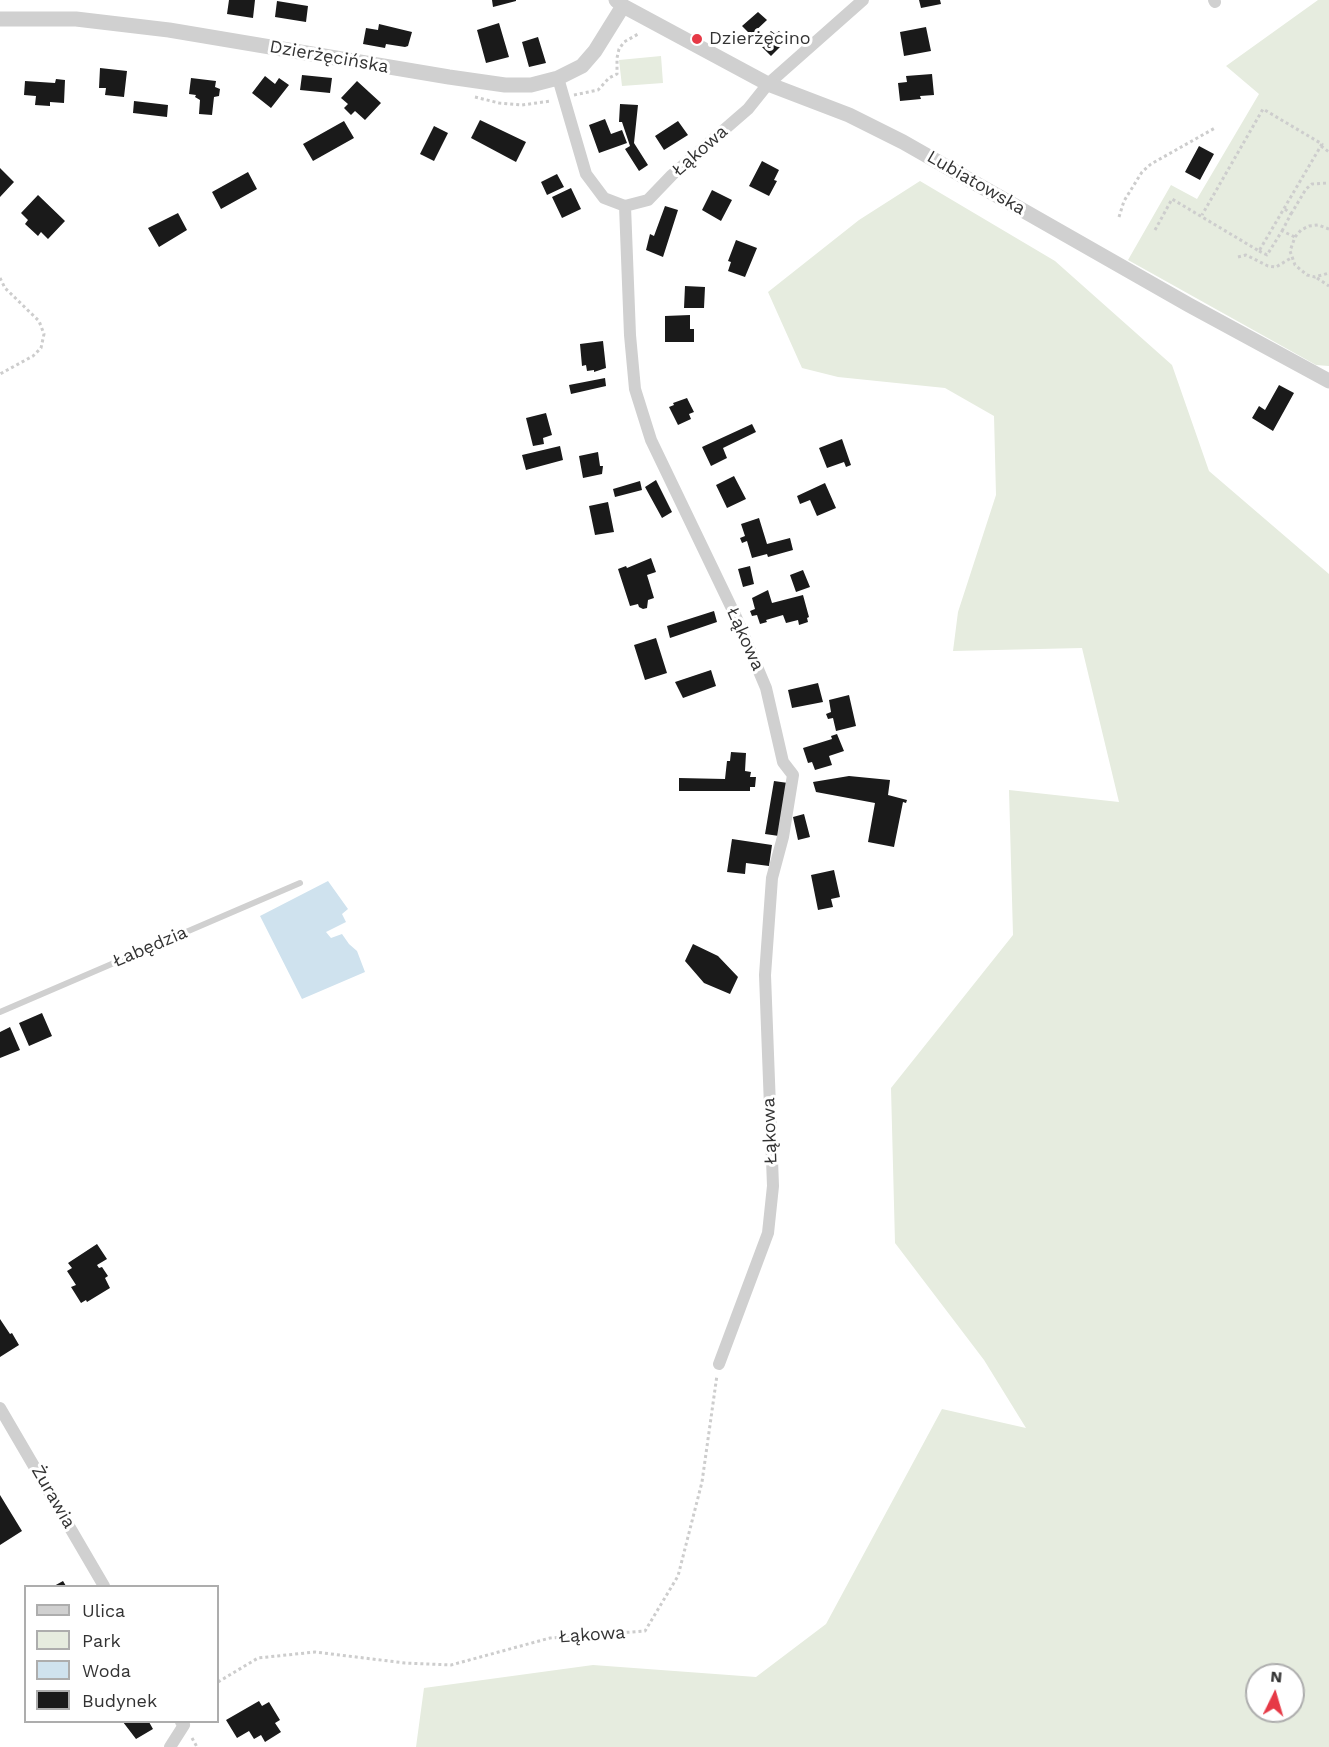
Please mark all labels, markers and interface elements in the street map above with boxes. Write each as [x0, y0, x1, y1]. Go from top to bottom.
place label: Dzierżęcino [709, 28, 811, 50]
marker: Dzierżęcino [690, 32, 704, 46]
street label: Dzierżęcińska [268, 36, 390, 78]
street label: Łąkowa [668, 121, 732, 181]
street label: Lubiatowska [923, 146, 1029, 220]
street label: Łąkowa [722, 604, 768, 674]
street label: Łabędzia [109, 922, 191, 972]
street label: Łąkowa [758, 1097, 782, 1165]
street label: Żurawia [26, 1462, 80, 1532]
legend [24, 1585, 219, 1723]
text: Ulica [82, 1600, 125, 1621]
street label: Łąkowa [558, 1622, 626, 1648]
text: Park [82, 1630, 121, 1651]
text: Woda [82, 1660, 131, 1681]
north arrow [1245, 1663, 1305, 1723]
text: N [1270, 1667, 1283, 1687]
text: Budynek [82, 1690, 157, 1711]

